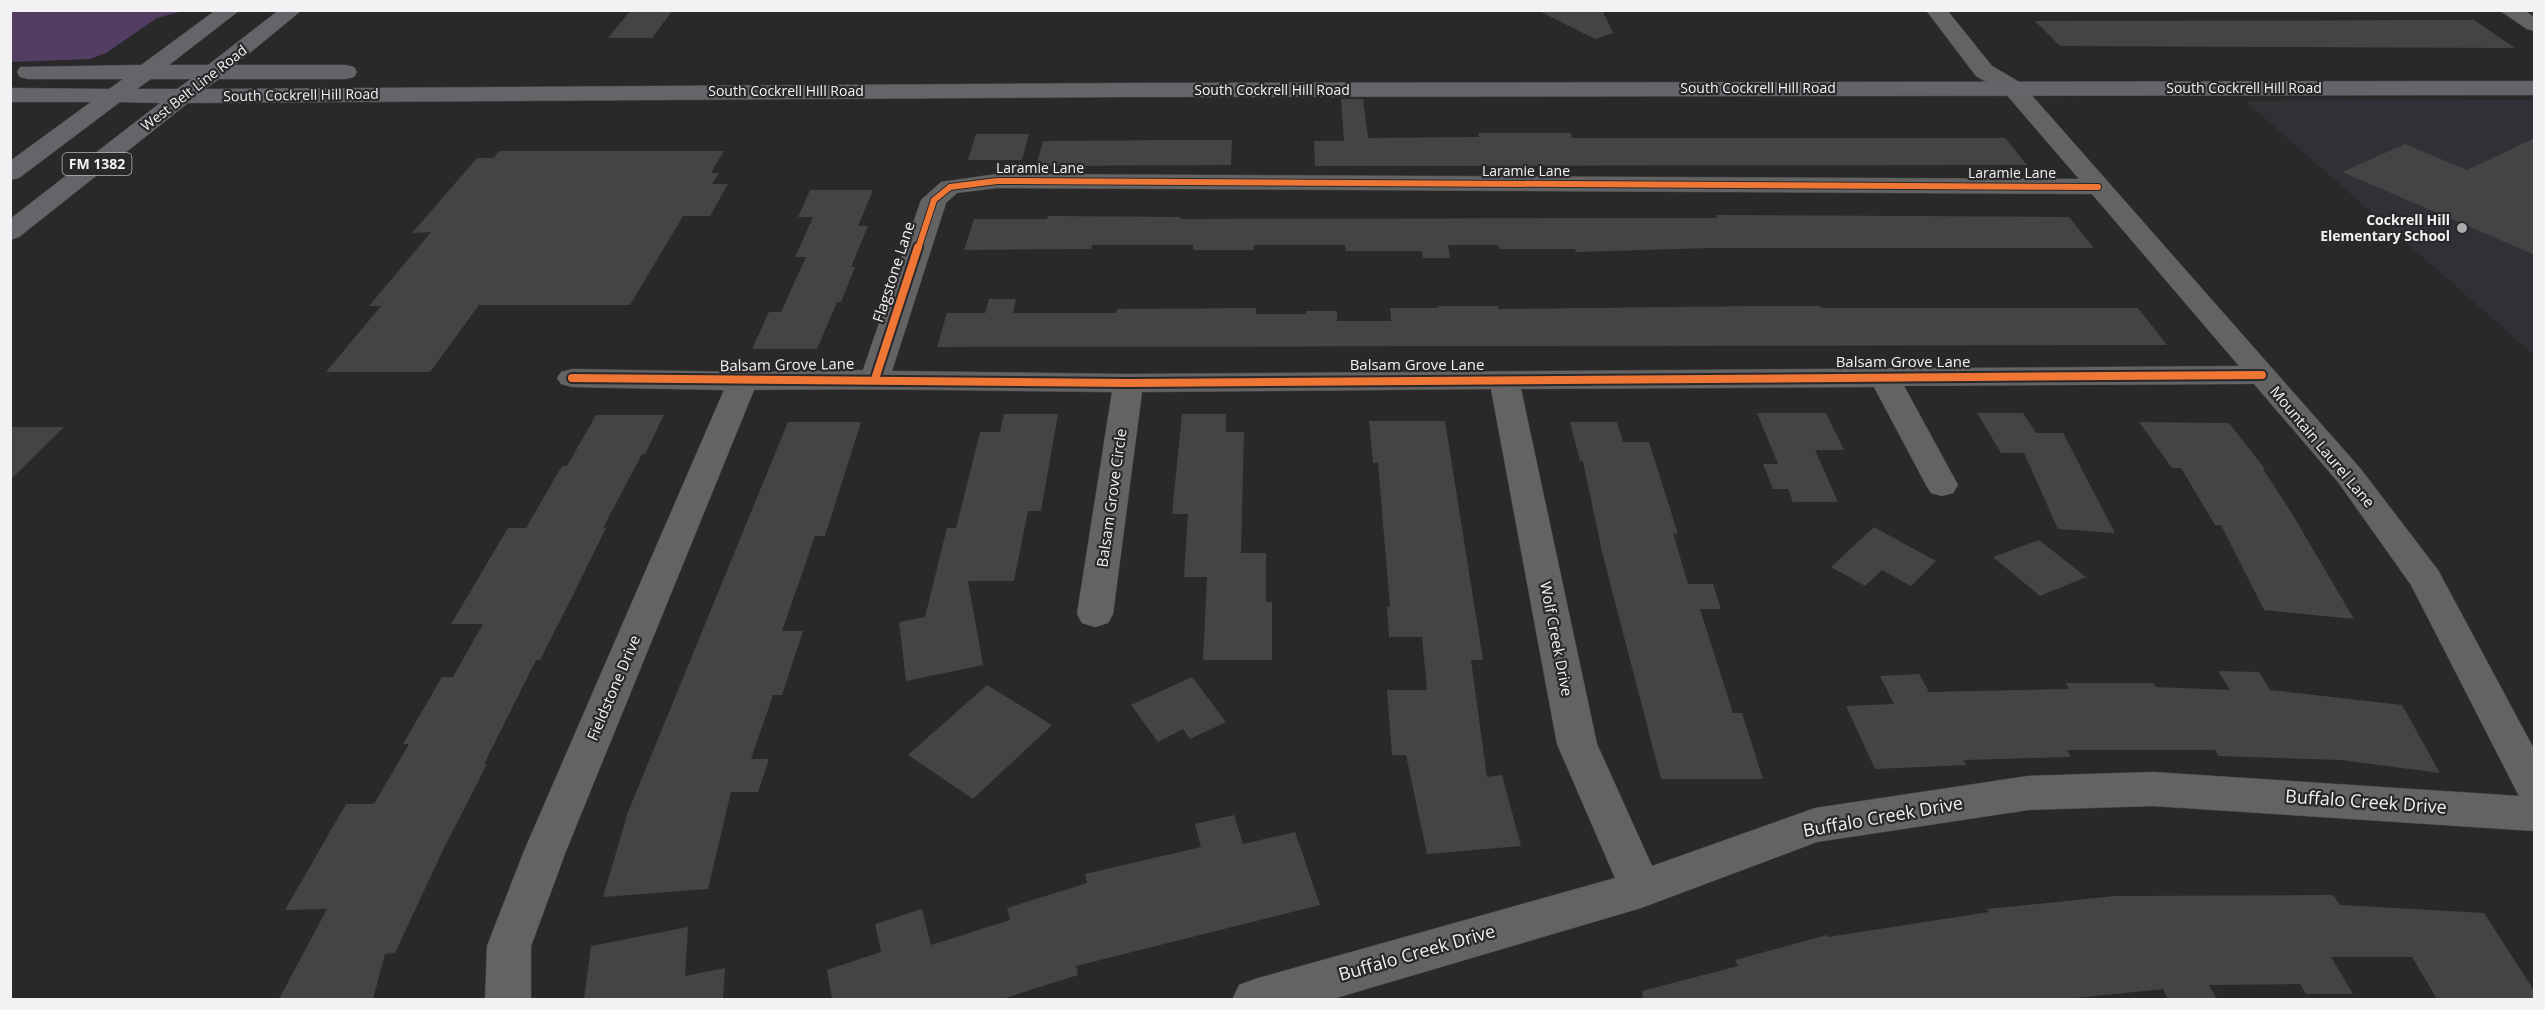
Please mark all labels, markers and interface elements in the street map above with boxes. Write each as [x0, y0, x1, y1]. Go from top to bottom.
street label: West Belt Line Road [137, 40, 251, 135]
street label: South Cockrell Hill Road [1680, 78, 1836, 97]
street label: South Cockrell Hill Road [2166, 78, 2322, 97]
street label: South Cockrell Hill Road [1194, 80, 1350, 99]
street label: South Cockrell Hill Road [708, 81, 864, 100]
street label: South Cockrell Hill Road [223, 84, 379, 105]
road number: FM 1382 [63, 153, 132, 175]
street label: Laramie Lane [996, 158, 1084, 177]
street label: Laramie Lane [1482, 161, 1570, 180]
street label: Laramie Lane [1968, 163, 2056, 182]
place label: Cockrell Hill Elementary School [2320, 210, 2450, 245]
street label: Flagstone Lane [867, 219, 919, 325]
marker: Cockrell Hill Elementary School [2455, 221, 2469, 235]
street label: Balsam Grove Lane [1836, 351, 1970, 371]
street label: Balsam Grove Lane [719, 353, 855, 375]
street label: Balsam Grove Lane [1350, 354, 1484, 374]
street label: Mountain Laurel Lane [2266, 381, 2380, 511]
street label: Balsam Grove Circle [1091, 427, 1131, 568]
street label: Wolf Creek Drive [1536, 580, 1578, 698]
street label: Fieldstone Drive [582, 632, 644, 743]
street label: Buffalo Creek Drive [2284, 783, 2448, 819]
street label: Buffalo Creek Drive [1801, 790, 1965, 842]
street label: Buffalo Creek Drive [1336, 918, 1498, 986]

